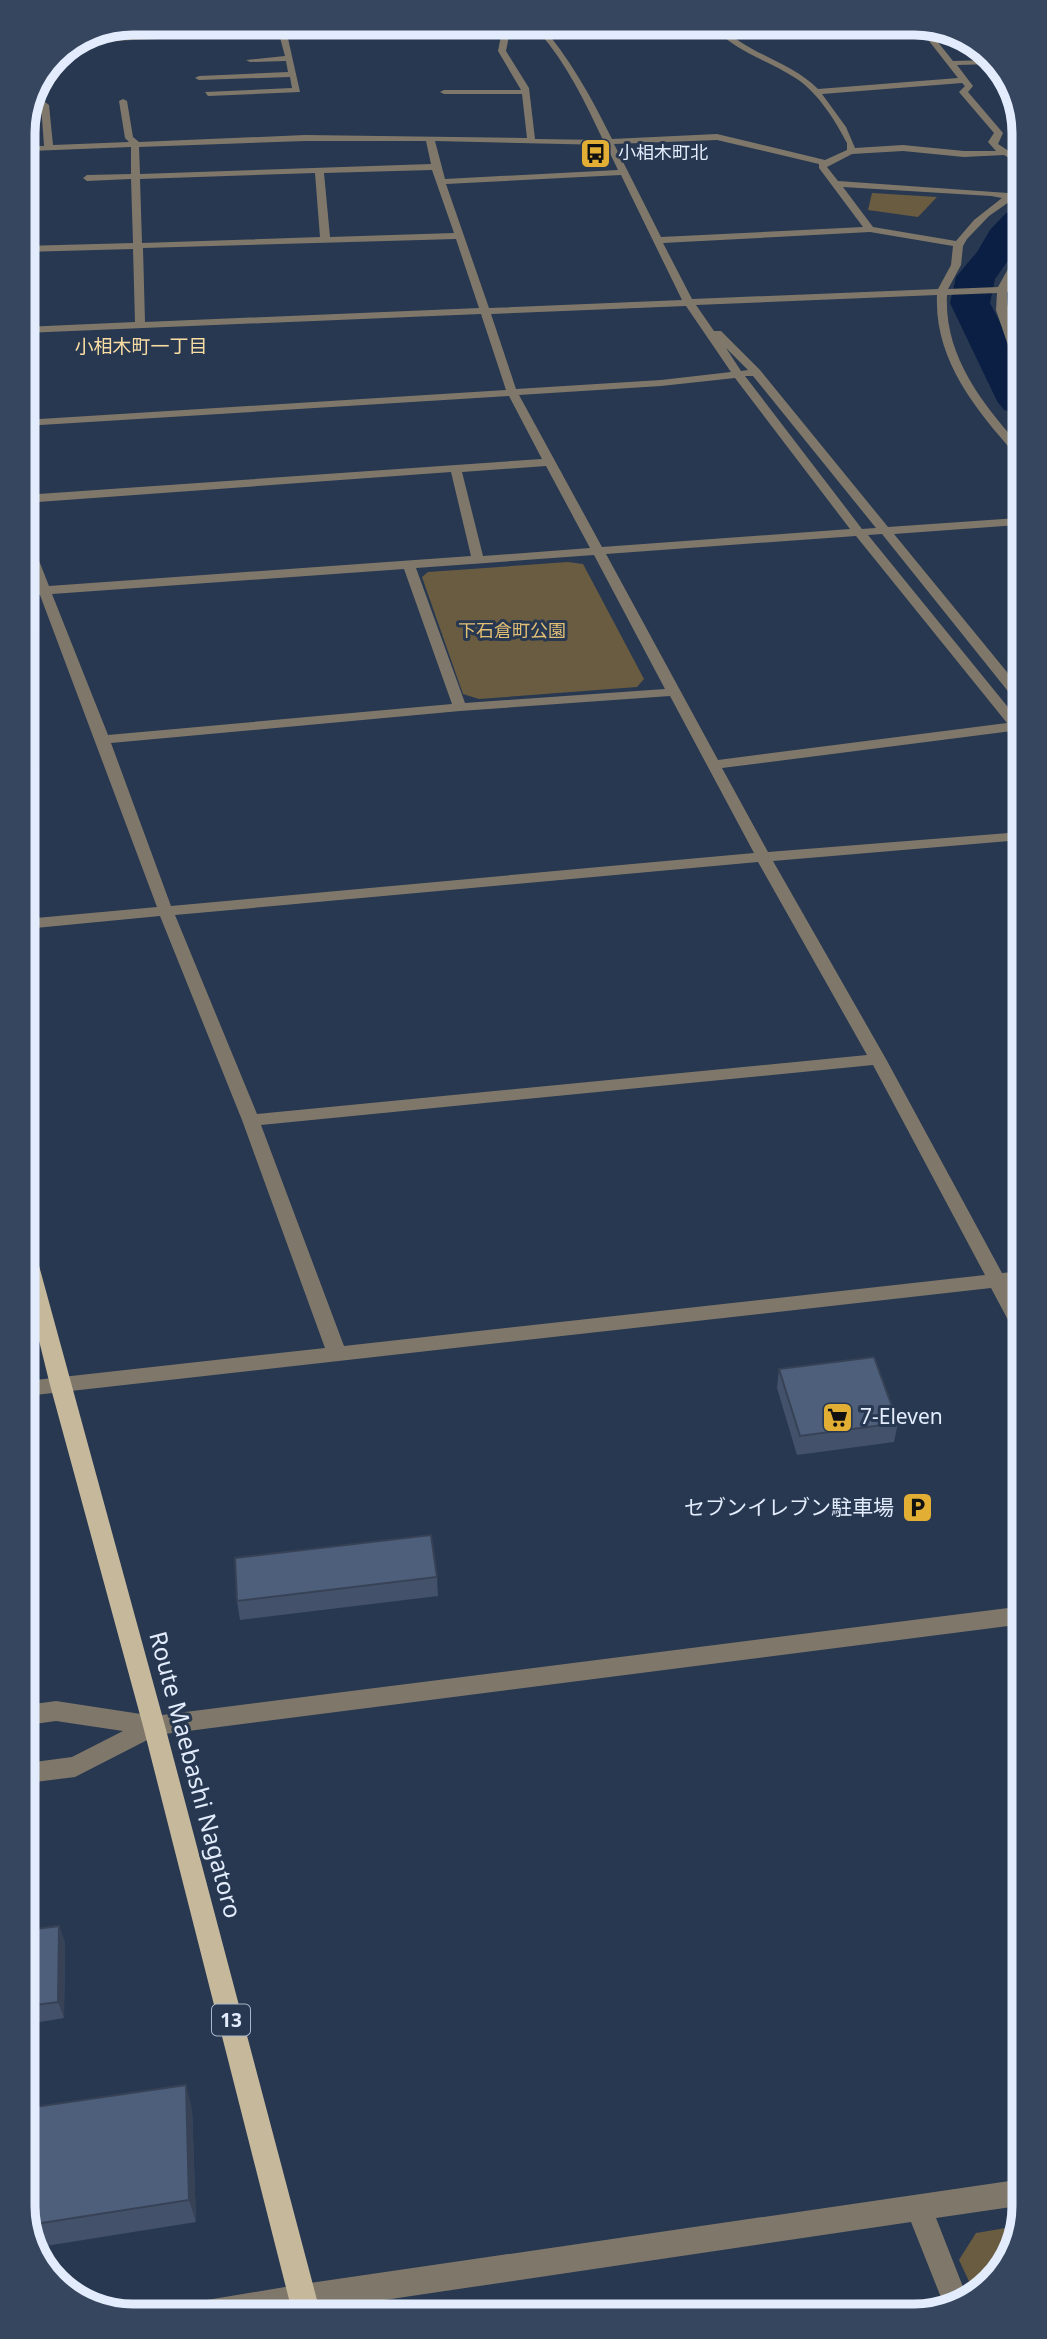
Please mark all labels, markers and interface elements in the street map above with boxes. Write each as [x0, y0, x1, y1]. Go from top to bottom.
bus stop icon: 小相木町北 [578, 136, 612, 170]
place label: 小相木町北 [618, 140, 708, 164]
district label: 小相木町一丁目 [74, 333, 208, 359]
park label: 下石倉町公園 [458, 618, 566, 642]
supermarket icon: 7-Eleven [820, 1400, 854, 1434]
place label: 7-Eleven [860, 1402, 943, 1430]
parking icon: セブンイレブン駐車場 [900, 1491, 934, 1525]
place label: セブンイレブン駐車場 [684, 1493, 894, 1521]
street label: Route Maebashi Nagatoro [142, 1628, 251, 1922]
road number: 13 [212, 2004, 250, 2036]

